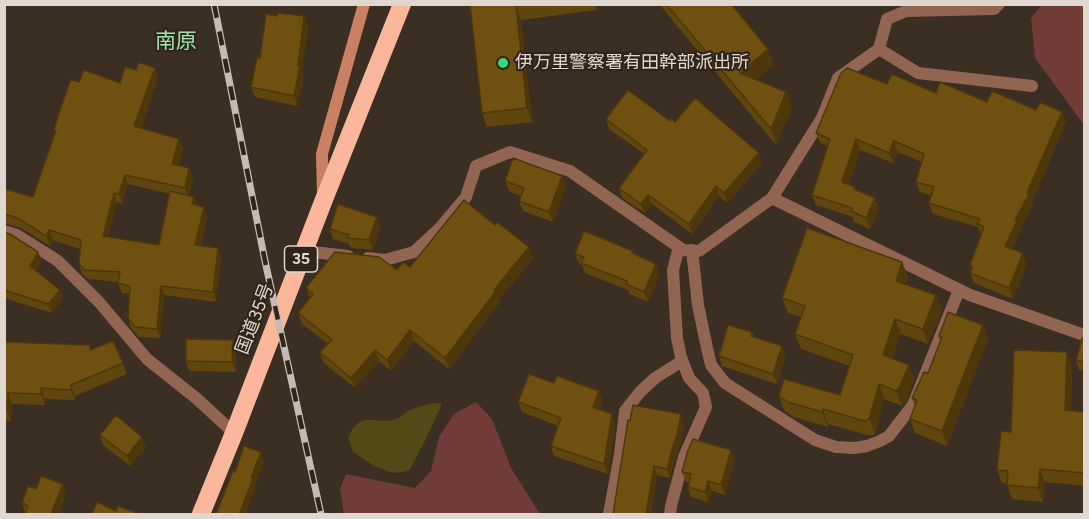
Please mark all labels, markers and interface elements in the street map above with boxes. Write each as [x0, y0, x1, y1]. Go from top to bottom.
district label: 南原 [155, 29, 197, 55]
place label: 伊万里警察署有田幹部派出所 [515, 52, 749, 74]
marker: 伊万里警察署有田幹部派出所 [496, 56, 510, 70]
road number: 35 [284, 246, 318, 272]
street label: 国道35号 [232, 281, 278, 357]

